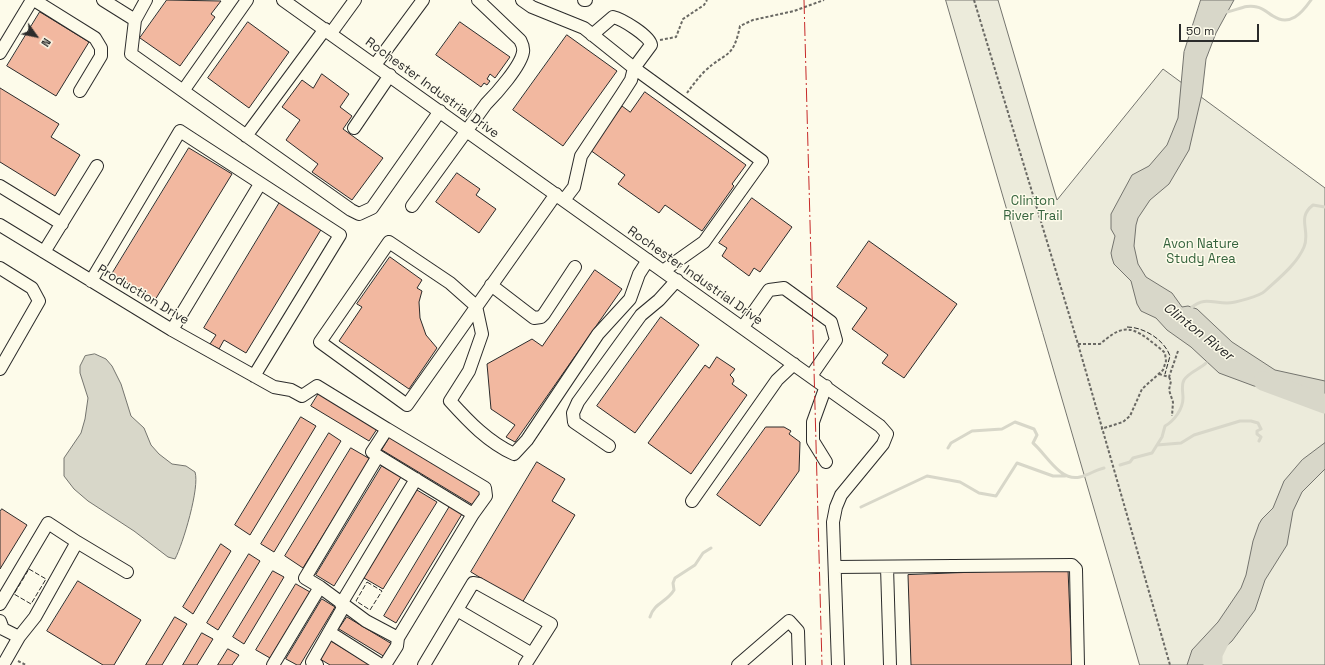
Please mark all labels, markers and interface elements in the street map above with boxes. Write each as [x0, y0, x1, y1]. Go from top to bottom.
north arrow [16, 16, 56, 56]
scale bar [1181, 16, 1261, 42]
text: 50 m [1186, 23, 1214, 39]
street label: Rochester Industrial Drive [362, 34, 502, 142]
text: N [38, 36, 54, 49]
park label: Clinton River Trail [1003, 193, 1063, 224]
street label: Rochester Industrial Drive [624, 223, 766, 329]
park label: Avon Nature Study Area [1163, 236, 1239, 267]
street label: Production Drive [94, 262, 192, 328]
water label: Clinton River [1160, 299, 1236, 365]

